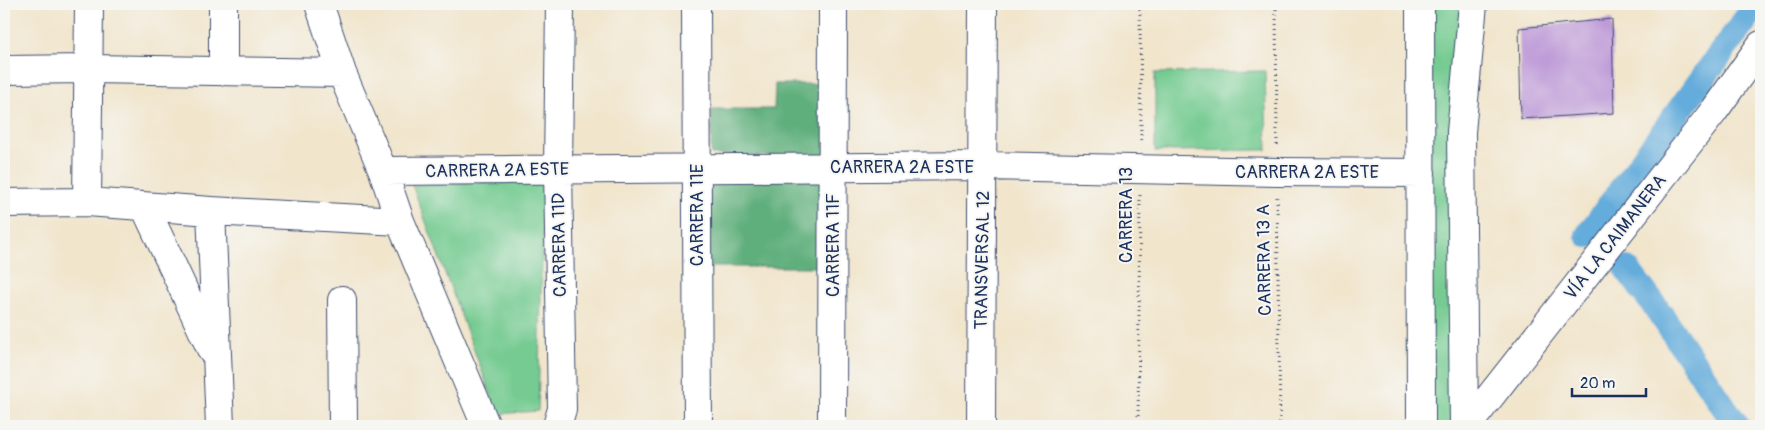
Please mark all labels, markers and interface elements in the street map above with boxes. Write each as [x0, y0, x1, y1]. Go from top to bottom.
street label: CARRERA 2A ESTE [830, 156, 974, 179]
street label: CARRERA 2A ESTE [425, 158, 569, 183]
street label: CARRERA 2A ESTE [1235, 161, 1379, 184]
street label: CARRERA 11E [686, 164, 709, 266]
street label: CARRERA 13 [1115, 167, 1138, 263]
street label: VÍA LA CAIMANERA [1559, 170, 1672, 305]
street label: TRANSVERSAL 12 [970, 190, 995, 330]
street label: CARRERA 11D [547, 193, 572, 297]
street label: CARRERA 11F [822, 193, 845, 297]
street label: CARRERA 13 A [1252, 204, 1277, 316]
scale bar [1572, 365, 1646, 397]
text: 20 m [1580, 374, 1615, 393]

